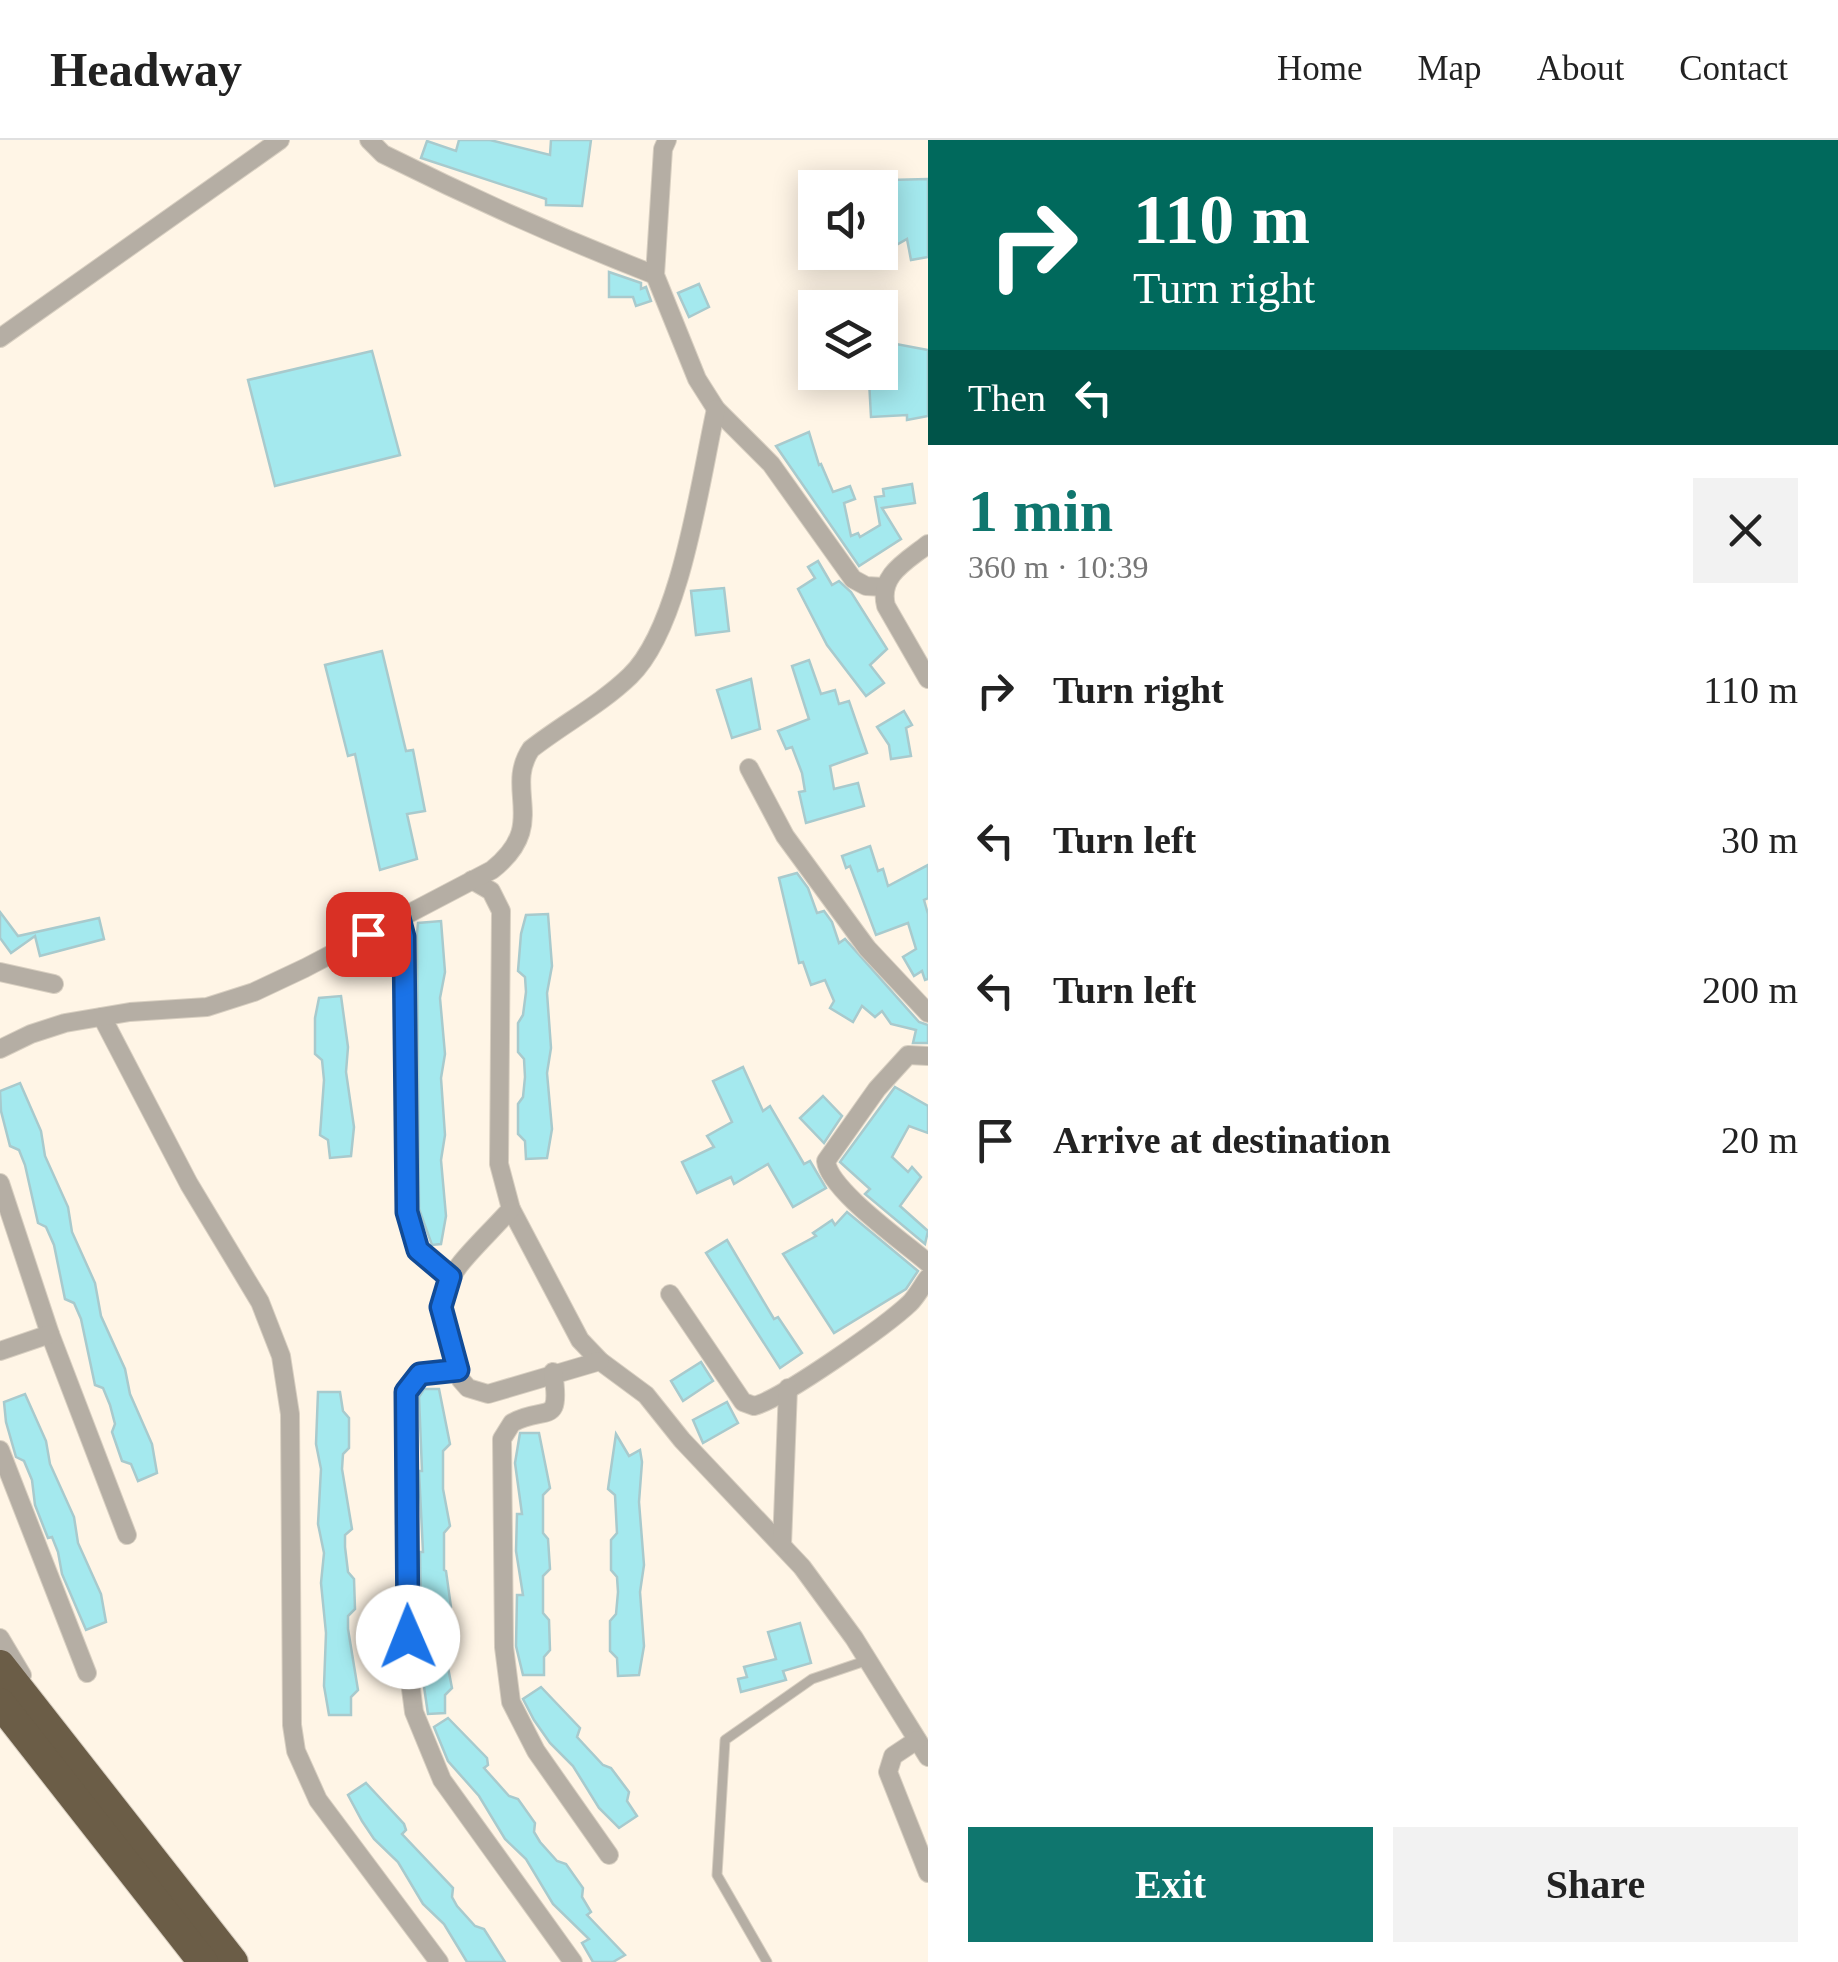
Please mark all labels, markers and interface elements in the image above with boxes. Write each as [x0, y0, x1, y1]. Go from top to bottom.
text: Headway [50, 43, 242, 96]
text: Home [1277, 49, 1362, 88]
text: Map [1417, 49, 1482, 88]
text: About [1537, 49, 1624, 88]
text: Contact [1679, 49, 1788, 88]
map controls [798, 170, 898, 390]
button: sound [798, 170, 898, 270]
icon: right [968, 180, 1098, 310]
text: 110 m [1133, 181, 1310, 258]
text: Turn right [1133, 263, 1315, 313]
button: layers [798, 290, 898, 390]
icon: left [1066, 370, 1121, 425]
text: Then [968, 377, 1046, 419]
text: 1 min [968, 478, 1113, 544]
button: close [1693, 478, 1798, 583]
text: 360 m · 10:39 [968, 549, 1148, 585]
icon: right [968, 663, 1023, 718]
text: Turn right [1053, 669, 1224, 711]
text: 110 m [1703, 669, 1798, 711]
icon: left [968, 813, 1023, 868]
text: Turn left [1053, 819, 1196, 861]
text: 30 m [1721, 819, 1798, 861]
pin [326, 892, 411, 977]
icon: arrive [341, 907, 396, 962]
icon: left [968, 963, 1023, 1018]
text: Turn left [1053, 969, 1196, 1011]
text: 200 m [1702, 969, 1798, 1011]
icon: arrive [968, 1113, 1023, 1168]
text: Arrive at destination [1053, 1119, 1391, 1161]
text: 20 m [1721, 1119, 1798, 1161]
position arrow [356, 1585, 460, 1689]
button: Exit [968, 1827, 1373, 1942]
button: Share [1393, 1827, 1798, 1942]

